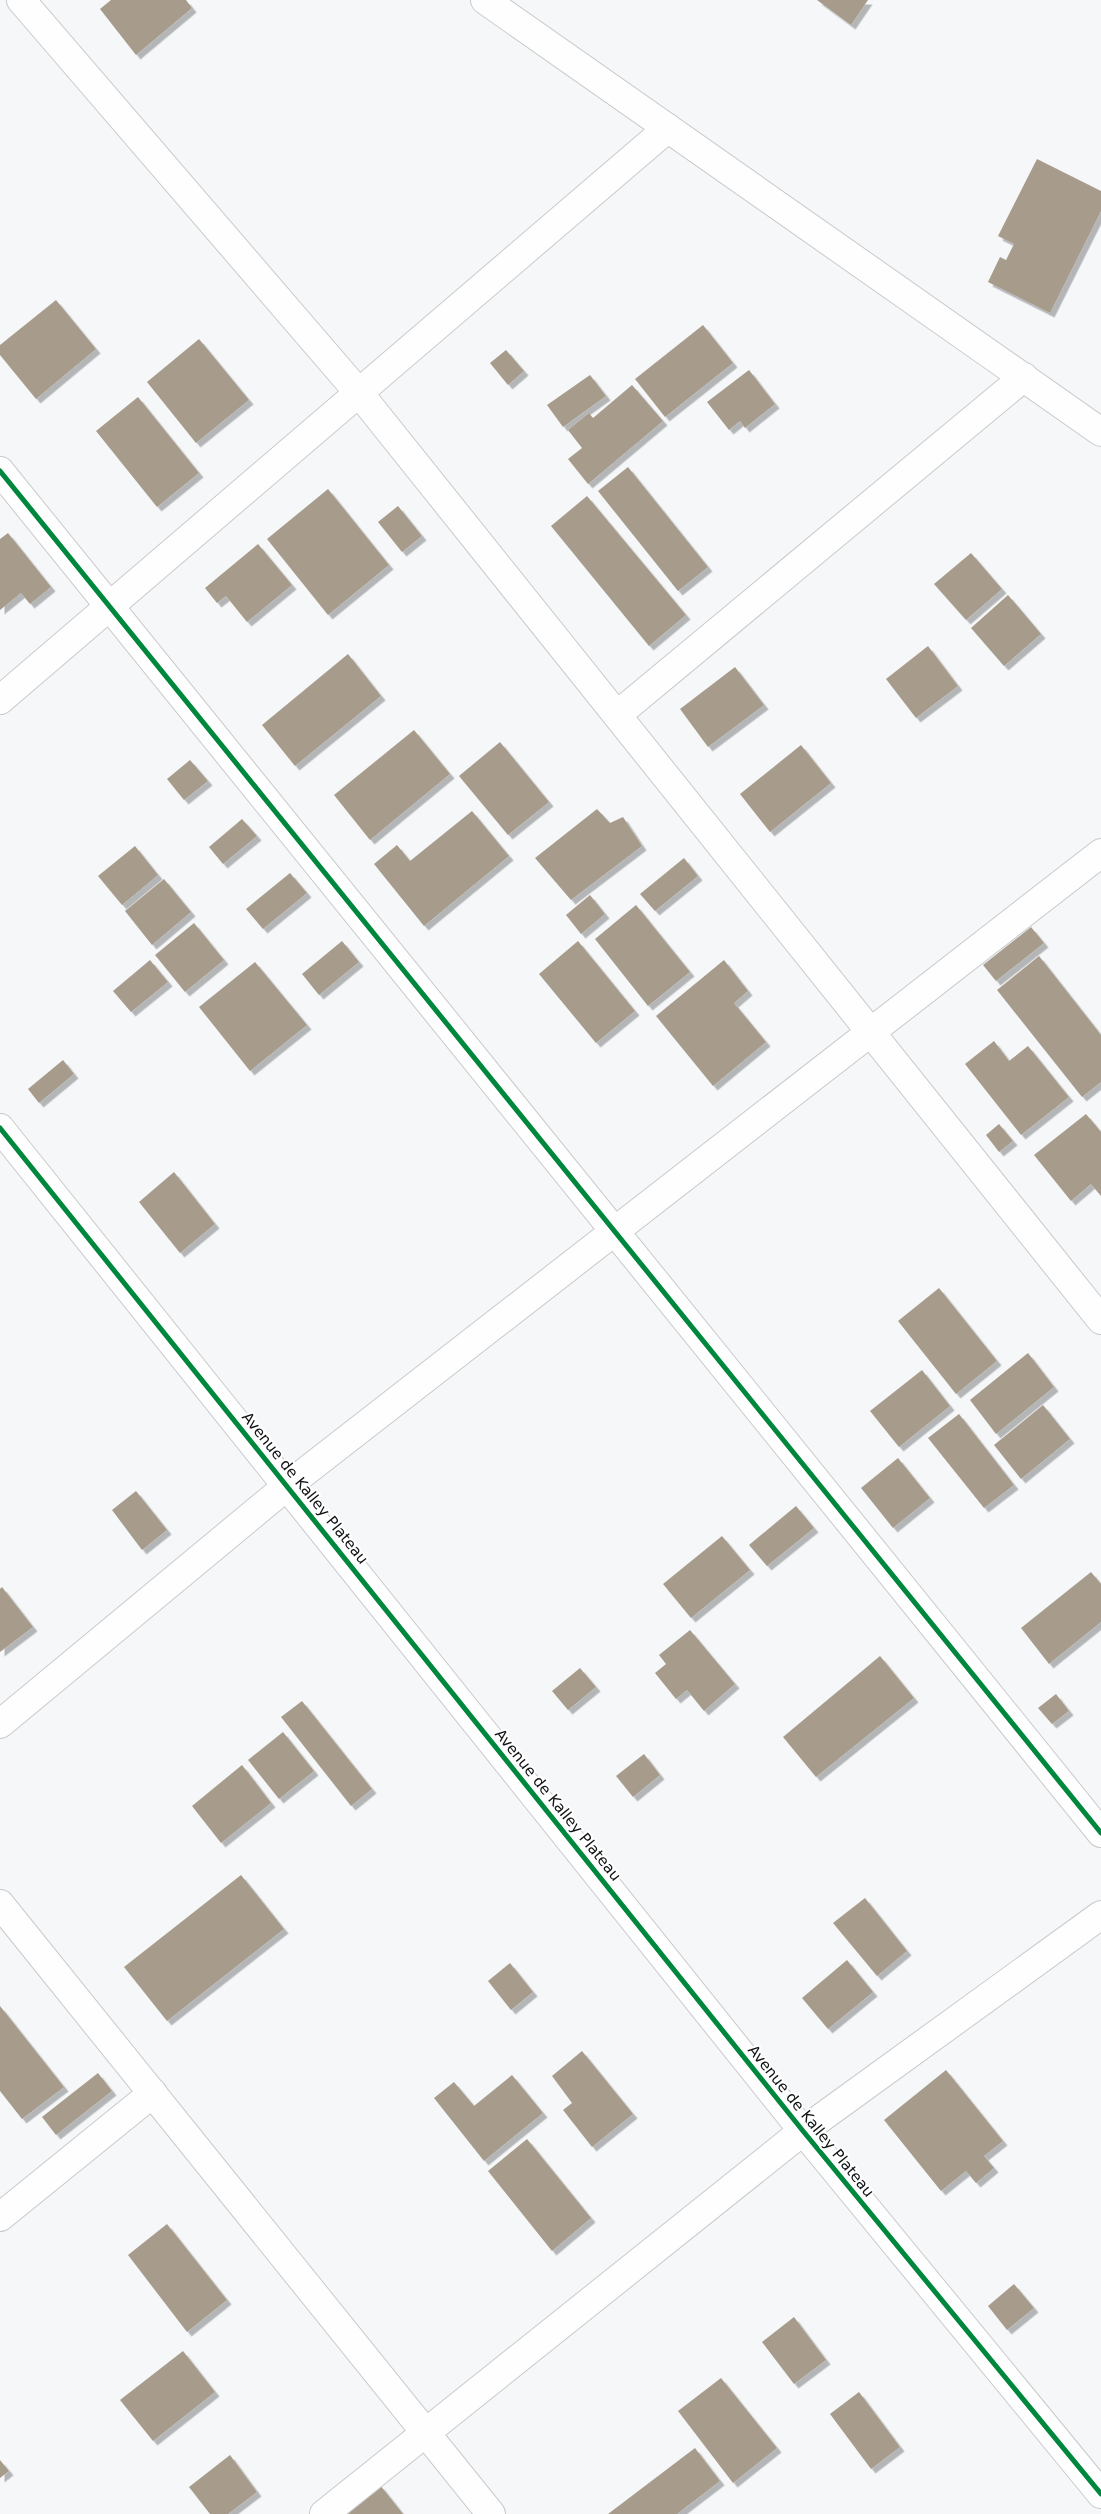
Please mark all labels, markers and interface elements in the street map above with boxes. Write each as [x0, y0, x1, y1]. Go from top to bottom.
street label: Avenue de Kalley Plateau [238, 1408, 372, 1568]
street label: Avenue de Kalley Plateau [491, 1725, 625, 1885]
street label: Avenue de Kalley Plateau [744, 2041, 878, 2201]

